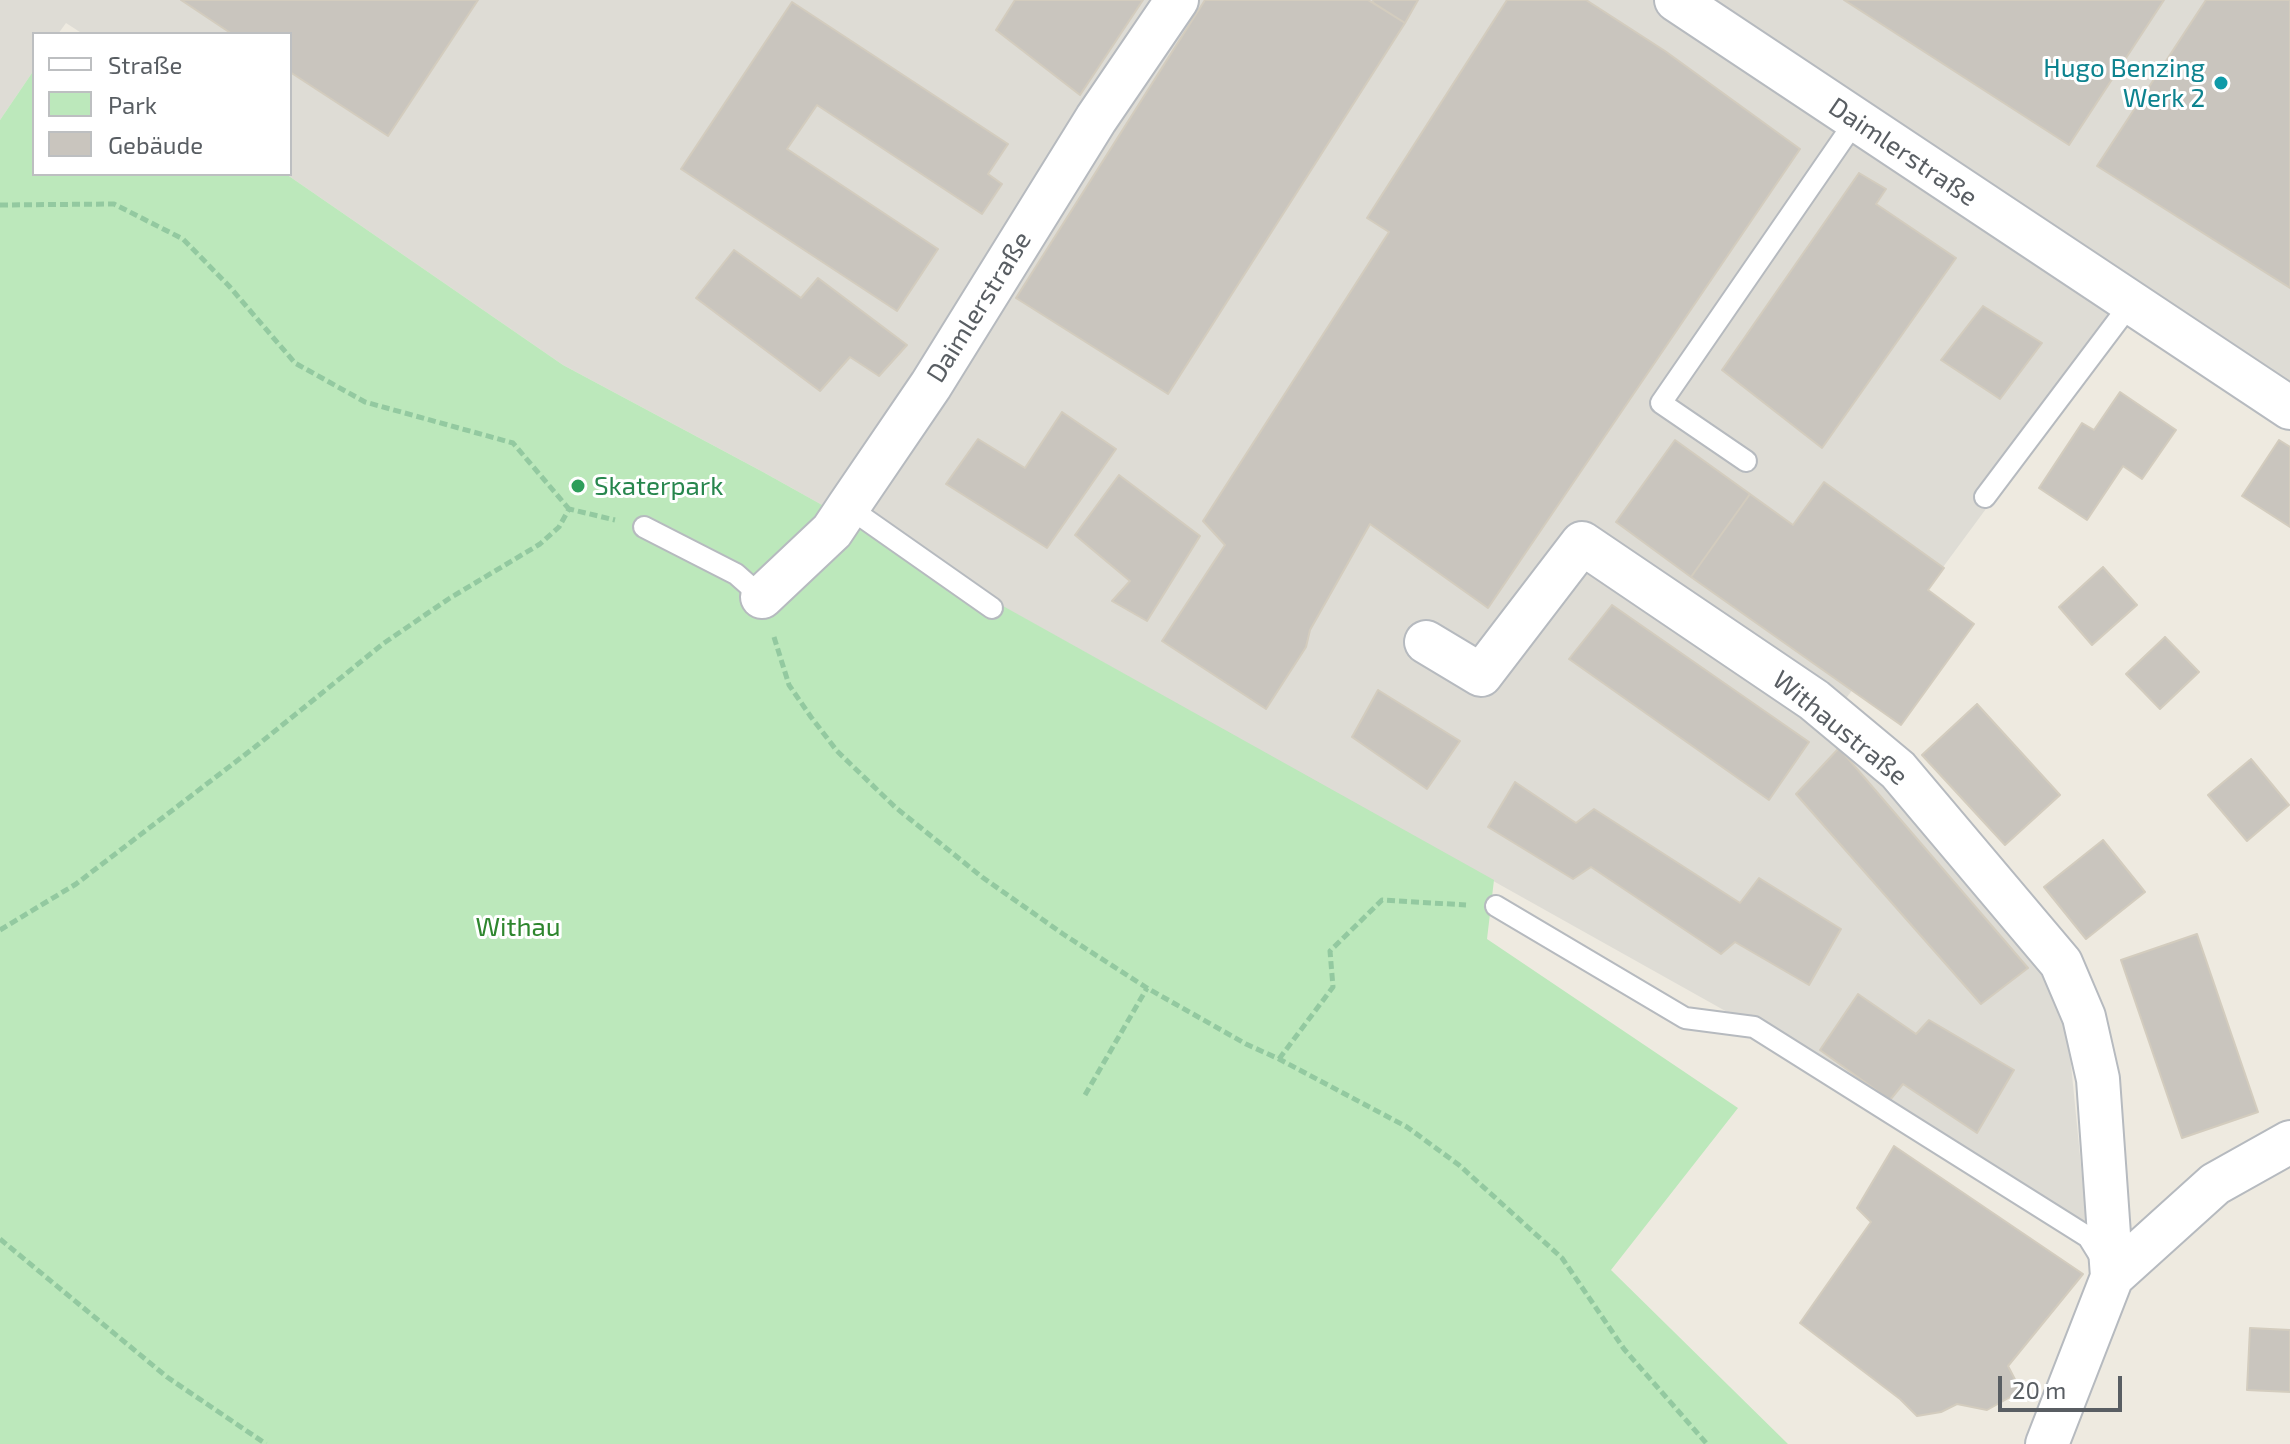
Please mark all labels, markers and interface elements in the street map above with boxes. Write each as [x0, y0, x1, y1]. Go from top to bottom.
legend [32, 32, 292, 176]
text: Straße [108, 50, 182, 79]
place label: Hugo Benzing Werk 2 [2043, 52, 2205, 114]
marker: Hugo Benzing Werk 2 [2212, 74, 2230, 92]
text: Park [108, 90, 157, 119]
street label: Daimlerstraße [1823, 91, 1983, 213]
text: Gebäude [108, 130, 203, 159]
street label: Daimlerstraße [920, 226, 1038, 388]
place label: Skaterpark [594, 470, 723, 502]
marker: Skaterpark [569, 477, 587, 495]
street label: Withaustraße [1766, 664, 1914, 792]
park label: Withau [475, 911, 561, 943]
scale bar [2002, 1360, 2126, 1410]
text: 20 m [2012, 1375, 2066, 1404]

